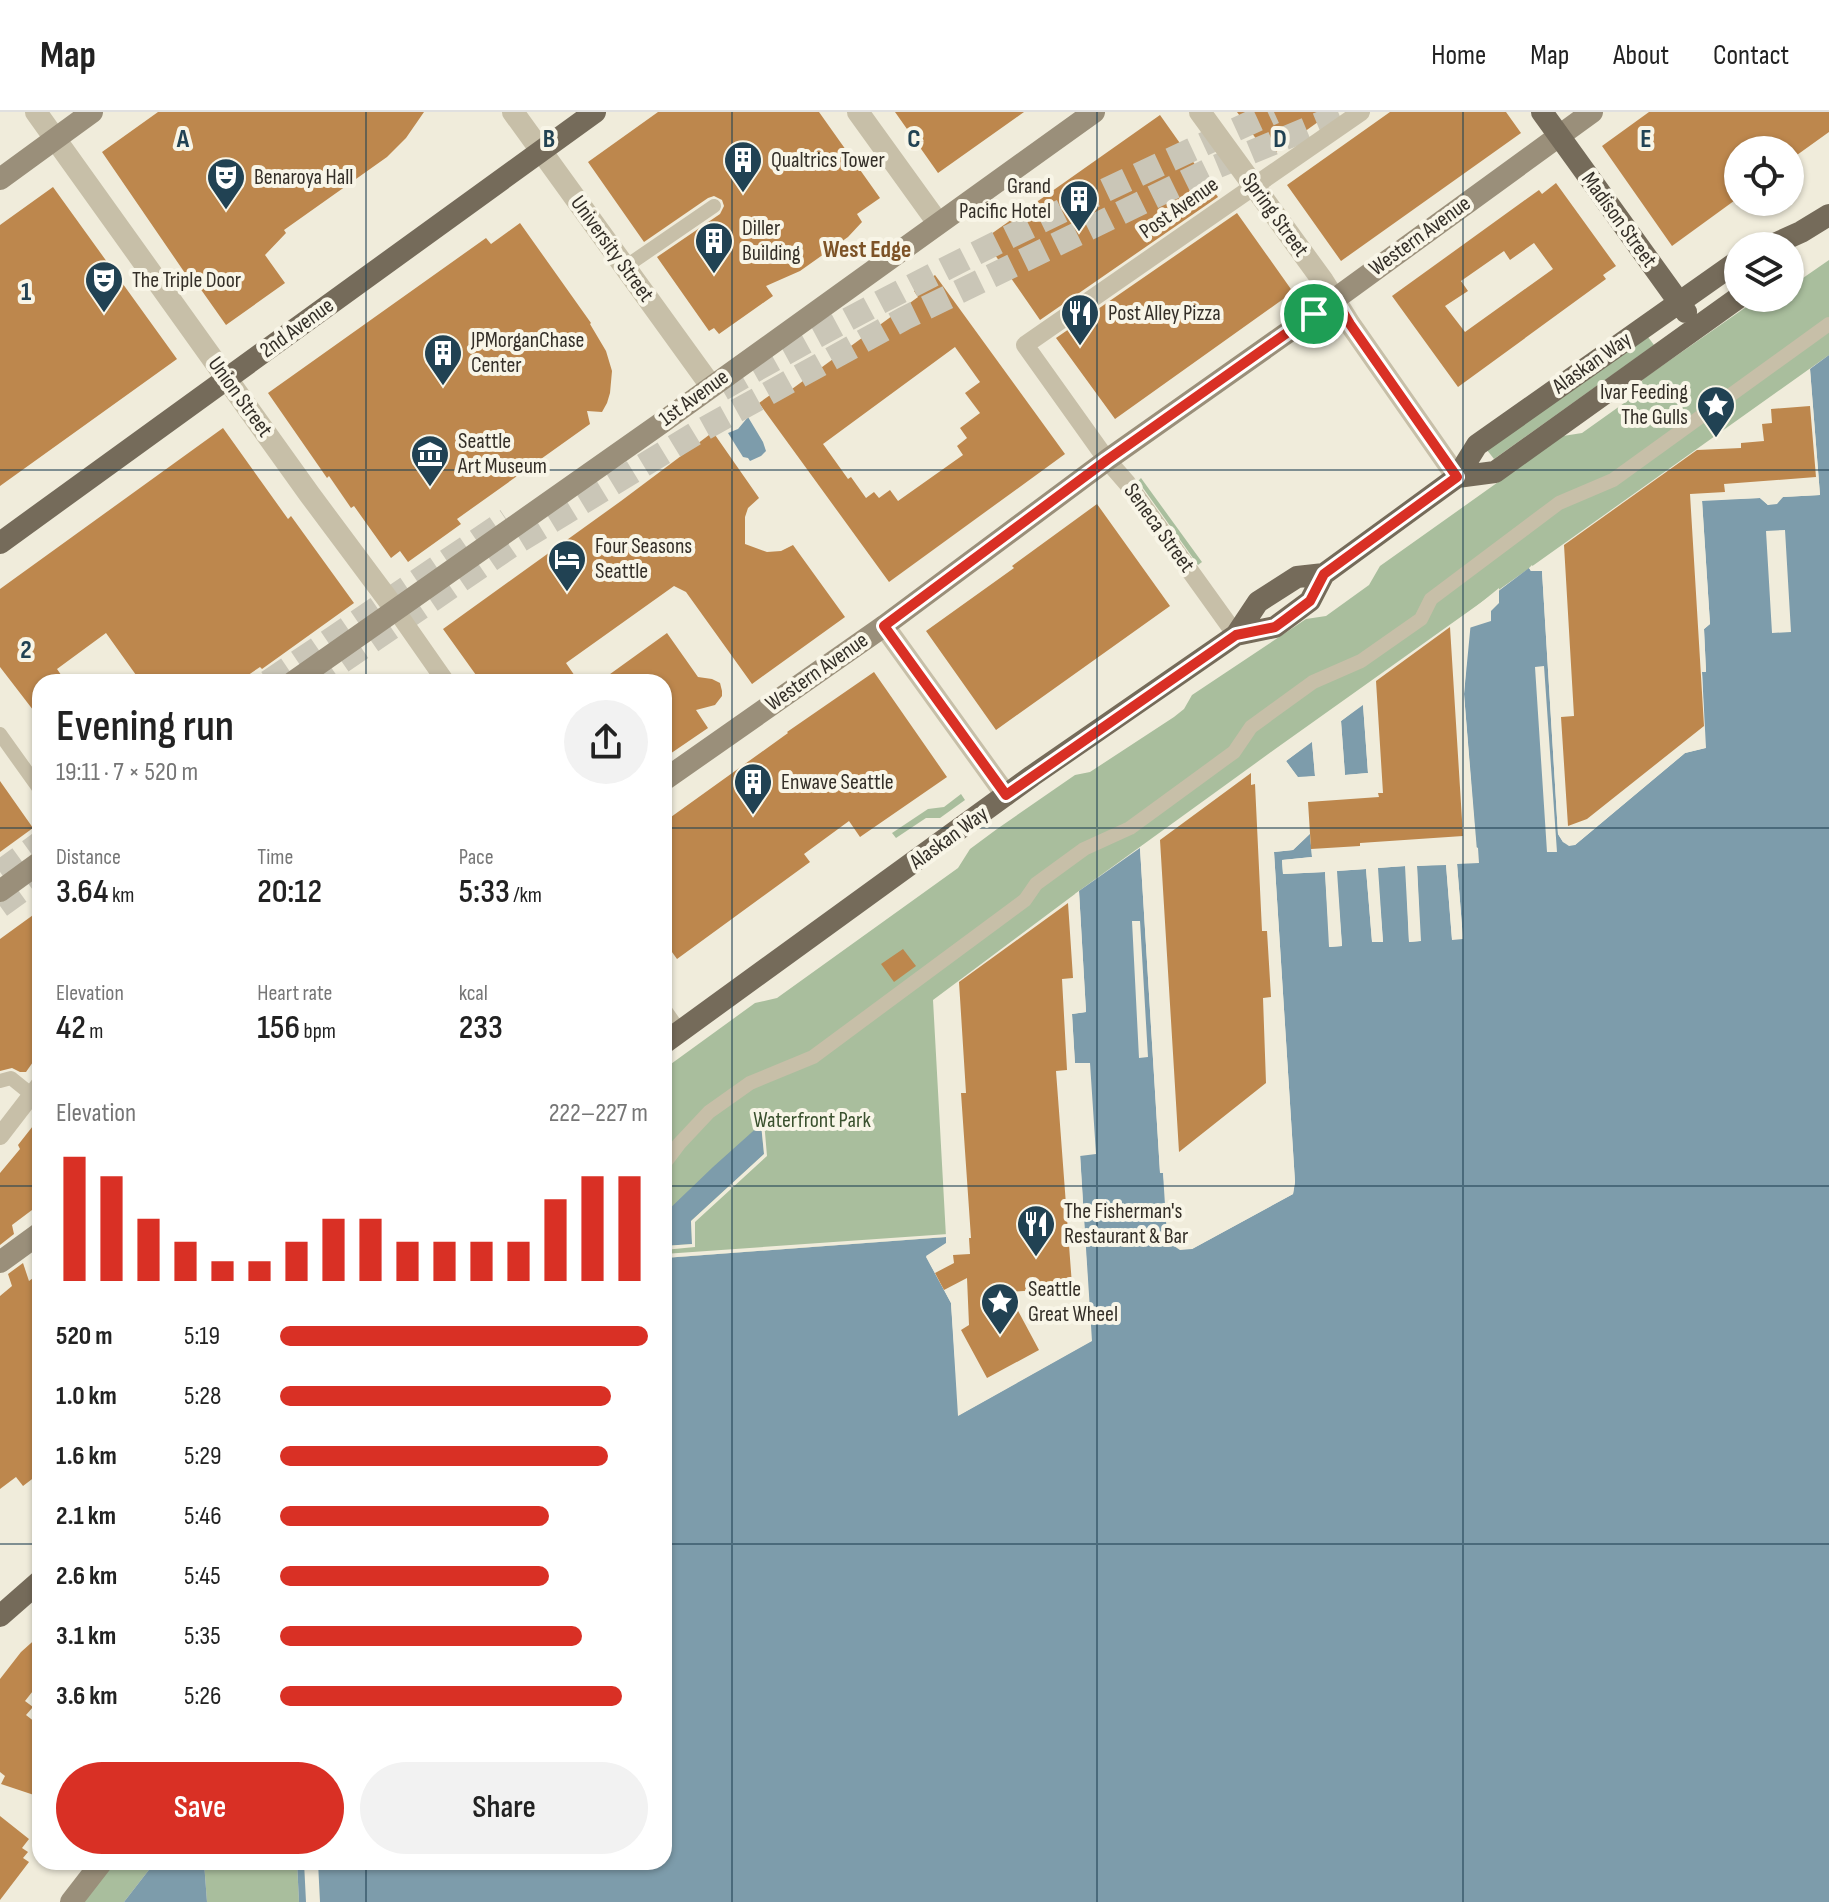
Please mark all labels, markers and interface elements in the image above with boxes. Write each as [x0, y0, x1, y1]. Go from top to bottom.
text: Map [40, 33, 96, 78]
text: Home [1431, 39, 1486, 72]
text: Map [1530, 39, 1569, 72]
text: About [1613, 39, 1669, 72]
text: Contact [1713, 39, 1789, 72]
text: A [176, 124, 190, 155]
text: B [543, 124, 555, 155]
text: C [907, 124, 921, 155]
text: D [1273, 124, 1287, 155]
text: E [1640, 124, 1652, 155]
map controls [1724, 136, 1804, 312]
button: locate [1724, 136, 1804, 216]
building icon: Qualtrics Tower [722, 139, 764, 194]
place label: Qualtrics Tower [771, 147, 885, 174]
theatre icon: Benaroya Hall [205, 156, 247, 211]
place label: Benaroya Hall [254, 164, 353, 191]
street label: Madison Street [1575, 167, 1663, 273]
street label: Spring Street [1236, 168, 1315, 262]
street label: Post Avenue [1134, 171, 1224, 245]
place label: Grand Pacific Hotel [959, 173, 1051, 225]
building icon: Grand Pacific Hotel [1058, 178, 1100, 233]
street label: Western Avenue [1364, 190, 1476, 282]
street label: University Street [564, 191, 660, 308]
place label: Diller Building [742, 215, 801, 267]
building icon: Diller Building [693, 220, 735, 275]
button: layers [1724, 232, 1804, 312]
district label: West Edge [823, 235, 911, 264]
theatre icon: The Triple Door [83, 259, 125, 314]
place label: The Triple Door [132, 267, 241, 294]
text: 1 [21, 277, 31, 308]
pin [1280, 280, 1348, 348]
street label: 2nd Avenue [255, 292, 339, 364]
restaurant icon: Post Alley Pizza [1059, 292, 1101, 347]
icon: arrive [1292, 292, 1336, 336]
place label: Post Alley Pizza [1108, 300, 1221, 327]
street label: Alaskan Way [1546, 326, 1637, 401]
place label: JPMorganChase Center [470, 327, 584, 379]
building icon: JPMorganChase Center [422, 332, 464, 387]
street label: Union Street [202, 351, 278, 443]
street label: 1st Avenue [654, 364, 734, 432]
place label: Ivar Feeding The Gulls [1600, 379, 1688, 431]
place icon: Ivar Feeding The Gulls [1695, 384, 1737, 439]
place label: Seattle Art Museum [457, 428, 547, 480]
museum icon: Seattle Art Museum [409, 433, 451, 488]
street label: Seneca Street [1118, 478, 1200, 578]
place label: Four Seasons Seattle [595, 533, 692, 585]
hotel icon: Four Seasons Seattle [546, 538, 588, 593]
street label: Western Avenue [760, 627, 874, 717]
text: 2 [20, 635, 32, 666]
text: Evening run [56, 700, 234, 753]
button: share [564, 700, 648, 784]
text: 19:11 · 7 × 520 m [56, 757, 198, 788]
building icon: Enwave Seattle [732, 761, 774, 816]
place label: Enwave Seattle [781, 769, 894, 796]
street label: Alaskan Way [904, 800, 994, 876]
text: Distance [56, 844, 121, 871]
text: Time [257, 844, 293, 871]
text: Pace [459, 844, 494, 871]
text: 3.64 [56, 871, 108, 912]
text: 20:12 [257, 871, 322, 912]
text: 5:33 [459, 871, 510, 912]
text: km [108, 882, 134, 909]
text: /km [510, 882, 542, 909]
text: Elevation [56, 980, 124, 1007]
text: Heart rate [257, 980, 332, 1007]
text: kcal [459, 980, 488, 1007]
text: 42 [56, 1007, 86, 1048]
text: 156 [257, 1007, 300, 1048]
text: 233 [459, 1007, 503, 1048]
text: m [86, 1018, 103, 1045]
text: bpm [300, 1018, 336, 1045]
text: Elevation [56, 1098, 136, 1129]
text: 222–227 m [549, 1098, 648, 1129]
park label: Waterfront Park [753, 1107, 871, 1134]
place label: The Fisherman's Restaurant & Bar [1064, 1198, 1188, 1250]
restaurant icon: The Fisherman's Restaurant & Bar [1015, 1203, 1057, 1258]
place label: Seattle Great Wheel [1028, 1276, 1118, 1328]
place icon: Seattle Great Wheel [979, 1281, 1021, 1336]
text: 520 m [56, 1321, 112, 1352]
text: 5:19 [184, 1321, 220, 1352]
text: 1.0 km [56, 1381, 117, 1412]
text: 5:28 [184, 1381, 221, 1412]
text: 1.6 km [56, 1441, 117, 1472]
text: 5:29 [184, 1441, 222, 1472]
text: 2.1 km [56, 1501, 116, 1532]
text: 5:46 [184, 1501, 222, 1532]
text: 2.6 km [56, 1561, 117, 1592]
text: 5:45 [184, 1561, 221, 1592]
text: 3.1 km [56, 1621, 116, 1652]
text: 5:35 [184, 1621, 221, 1652]
text: 3.6 km [56, 1681, 118, 1712]
text: 5:26 [184, 1681, 221, 1712]
button: Save [56, 1762, 344, 1854]
button: Share [360, 1762, 648, 1854]

